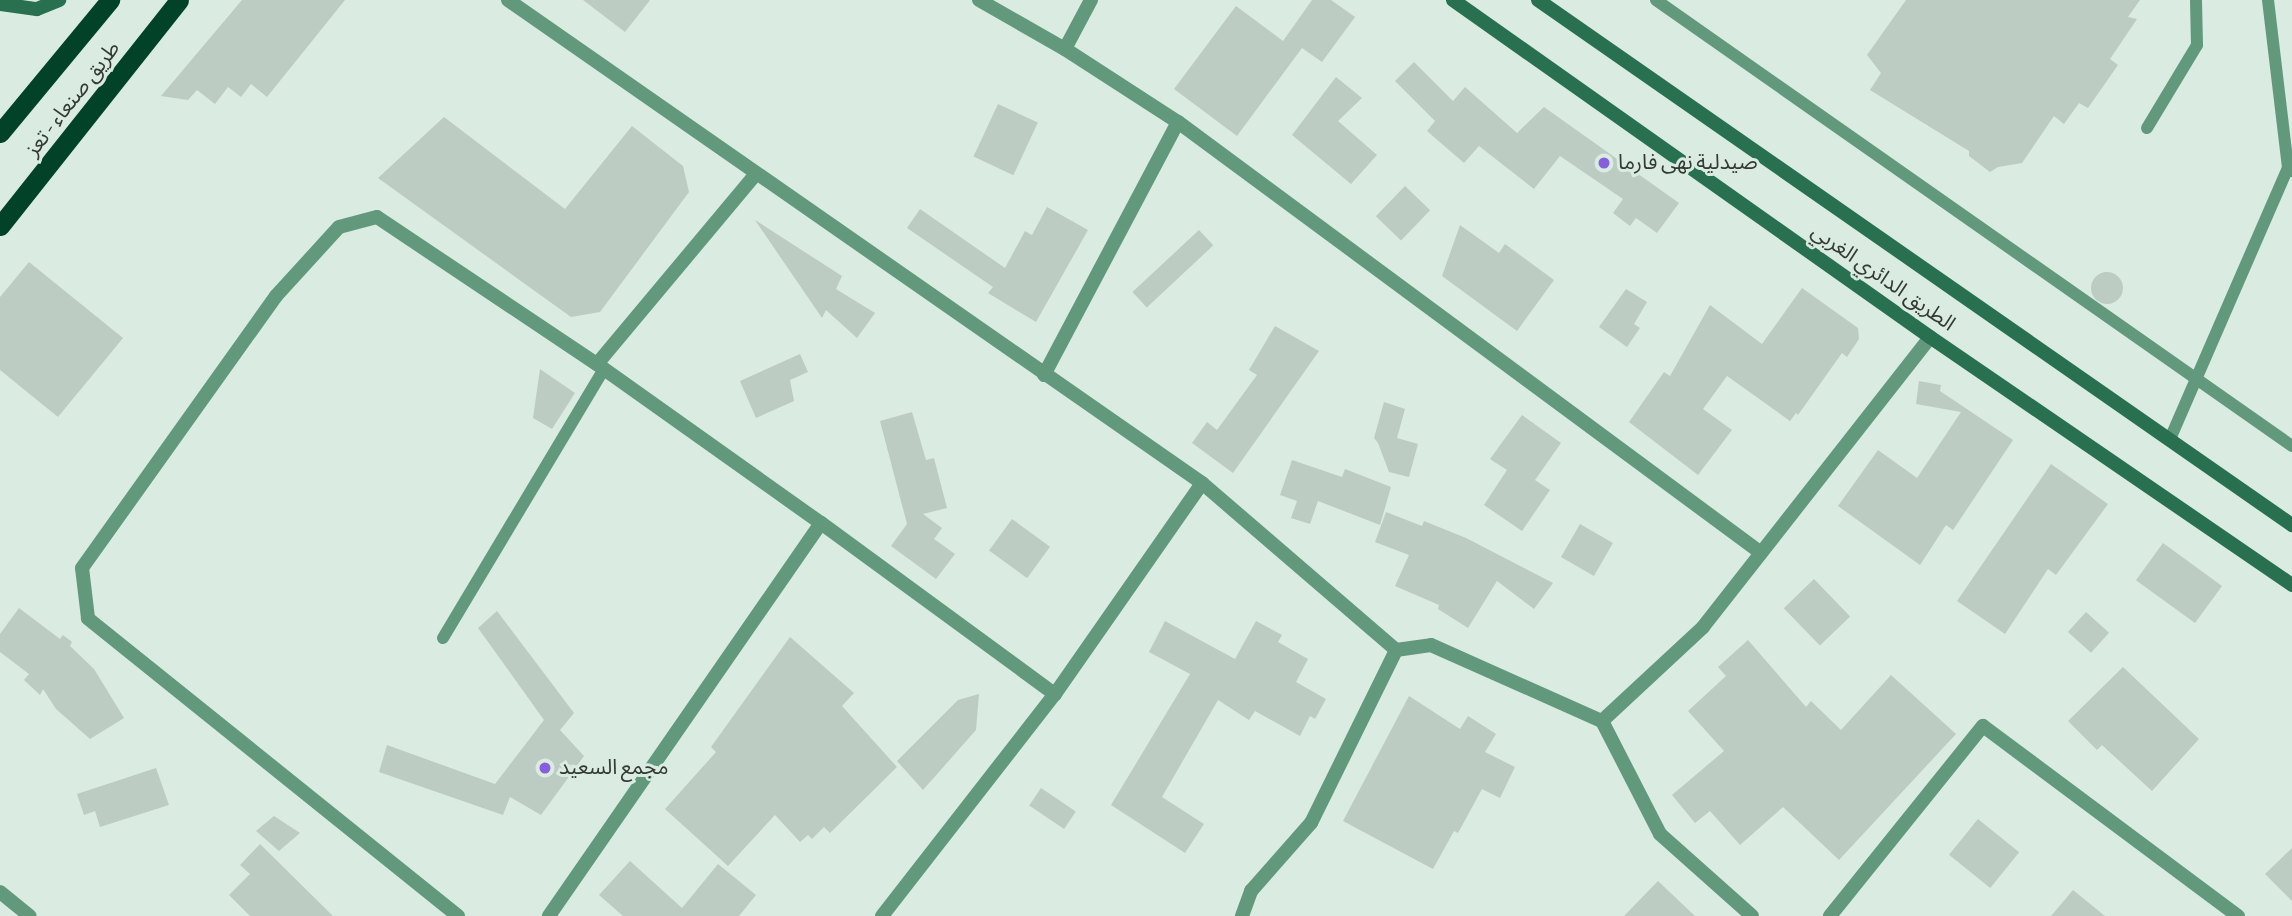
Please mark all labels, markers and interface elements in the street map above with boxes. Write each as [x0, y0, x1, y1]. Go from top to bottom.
street label: طريق صنعاء - تعز [20, 36, 126, 162]
place label: صيدلية نهى فارما [1618, 150, 1758, 176]
marker: صيدلية نهى فارما [1596, 155, 1612, 171]
street label: الطريق الدائري الغربي [1806, 219, 1960, 337]
place label: مجمع السعيد [559, 755, 668, 781]
marker: مجمع السعيد [537, 760, 553, 776]

